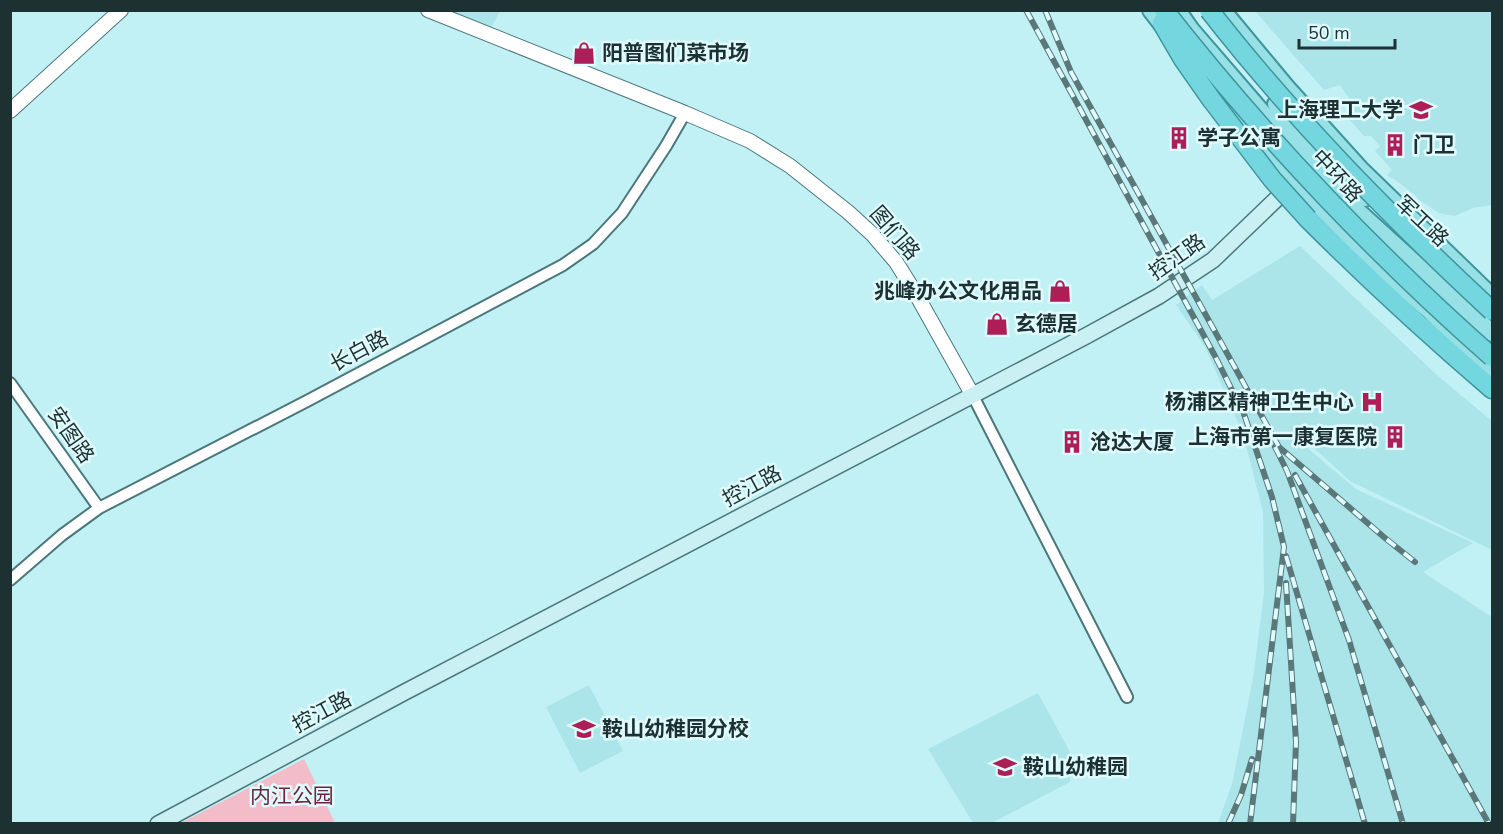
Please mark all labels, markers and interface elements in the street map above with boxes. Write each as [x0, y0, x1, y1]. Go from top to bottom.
scale bar [1299, 12, 1395, 50]
text: 50 m [1308, 21, 1350, 45]
place label: 阳普图们菜市场 [602, 39, 749, 67]
shop icon: 阳普图们菜市场 [571, 40, 597, 66]
place label: 上海理工大学 [1277, 96, 1403, 124]
school or university icon: 上海理工大学 [1408, 97, 1434, 123]
place label: 学子公寓 [1197, 124, 1281, 152]
building icon: 学子公寓 [1166, 125, 1192, 151]
place label: 门卫 [1413, 131, 1455, 159]
building icon: 门卫 [1382, 132, 1408, 158]
street label: 中环路 [1305, 143, 1369, 209]
street label: 军工路 [1389, 189, 1455, 253]
street label: 图们路 [864, 200, 926, 266]
street label: 控江路 [1143, 227, 1211, 287]
place label: 兆峰办公文化用品 [874, 277, 1042, 305]
shop icon: 兆峰办公文化用品 [1047, 278, 1073, 304]
place label: 玄德居 [1015, 310, 1078, 338]
shop icon: 玄德居 [984, 311, 1010, 337]
street label: 长白路 [325, 324, 393, 378]
place label: 杨浦区精神卫生中心 [1165, 388, 1354, 416]
hospital icon: 杨浦区精神卫生中心 [1359, 389, 1385, 415]
street label: 安图路 [41, 401, 101, 469]
place label: 上海市第一康复医院 [1188, 423, 1377, 451]
building icon: 上海市第一康复医院 [1382, 424, 1408, 450]
place label: 沧达大厦 [1090, 428, 1174, 456]
building icon: 沧达大厦 [1059, 429, 1085, 455]
street label: 控江路 [718, 459, 786, 513]
street label: 控江路 [288, 685, 356, 739]
place label: 鞍山幼稚园分校 [602, 715, 749, 743]
school or university icon: 鞍山幼稚园分校 [571, 716, 597, 742]
place label: 鞍山幼稚园 [1023, 753, 1128, 781]
school or university icon: 鞍山幼稚园 [992, 754, 1018, 780]
park label: 内江公园 [250, 782, 334, 810]

